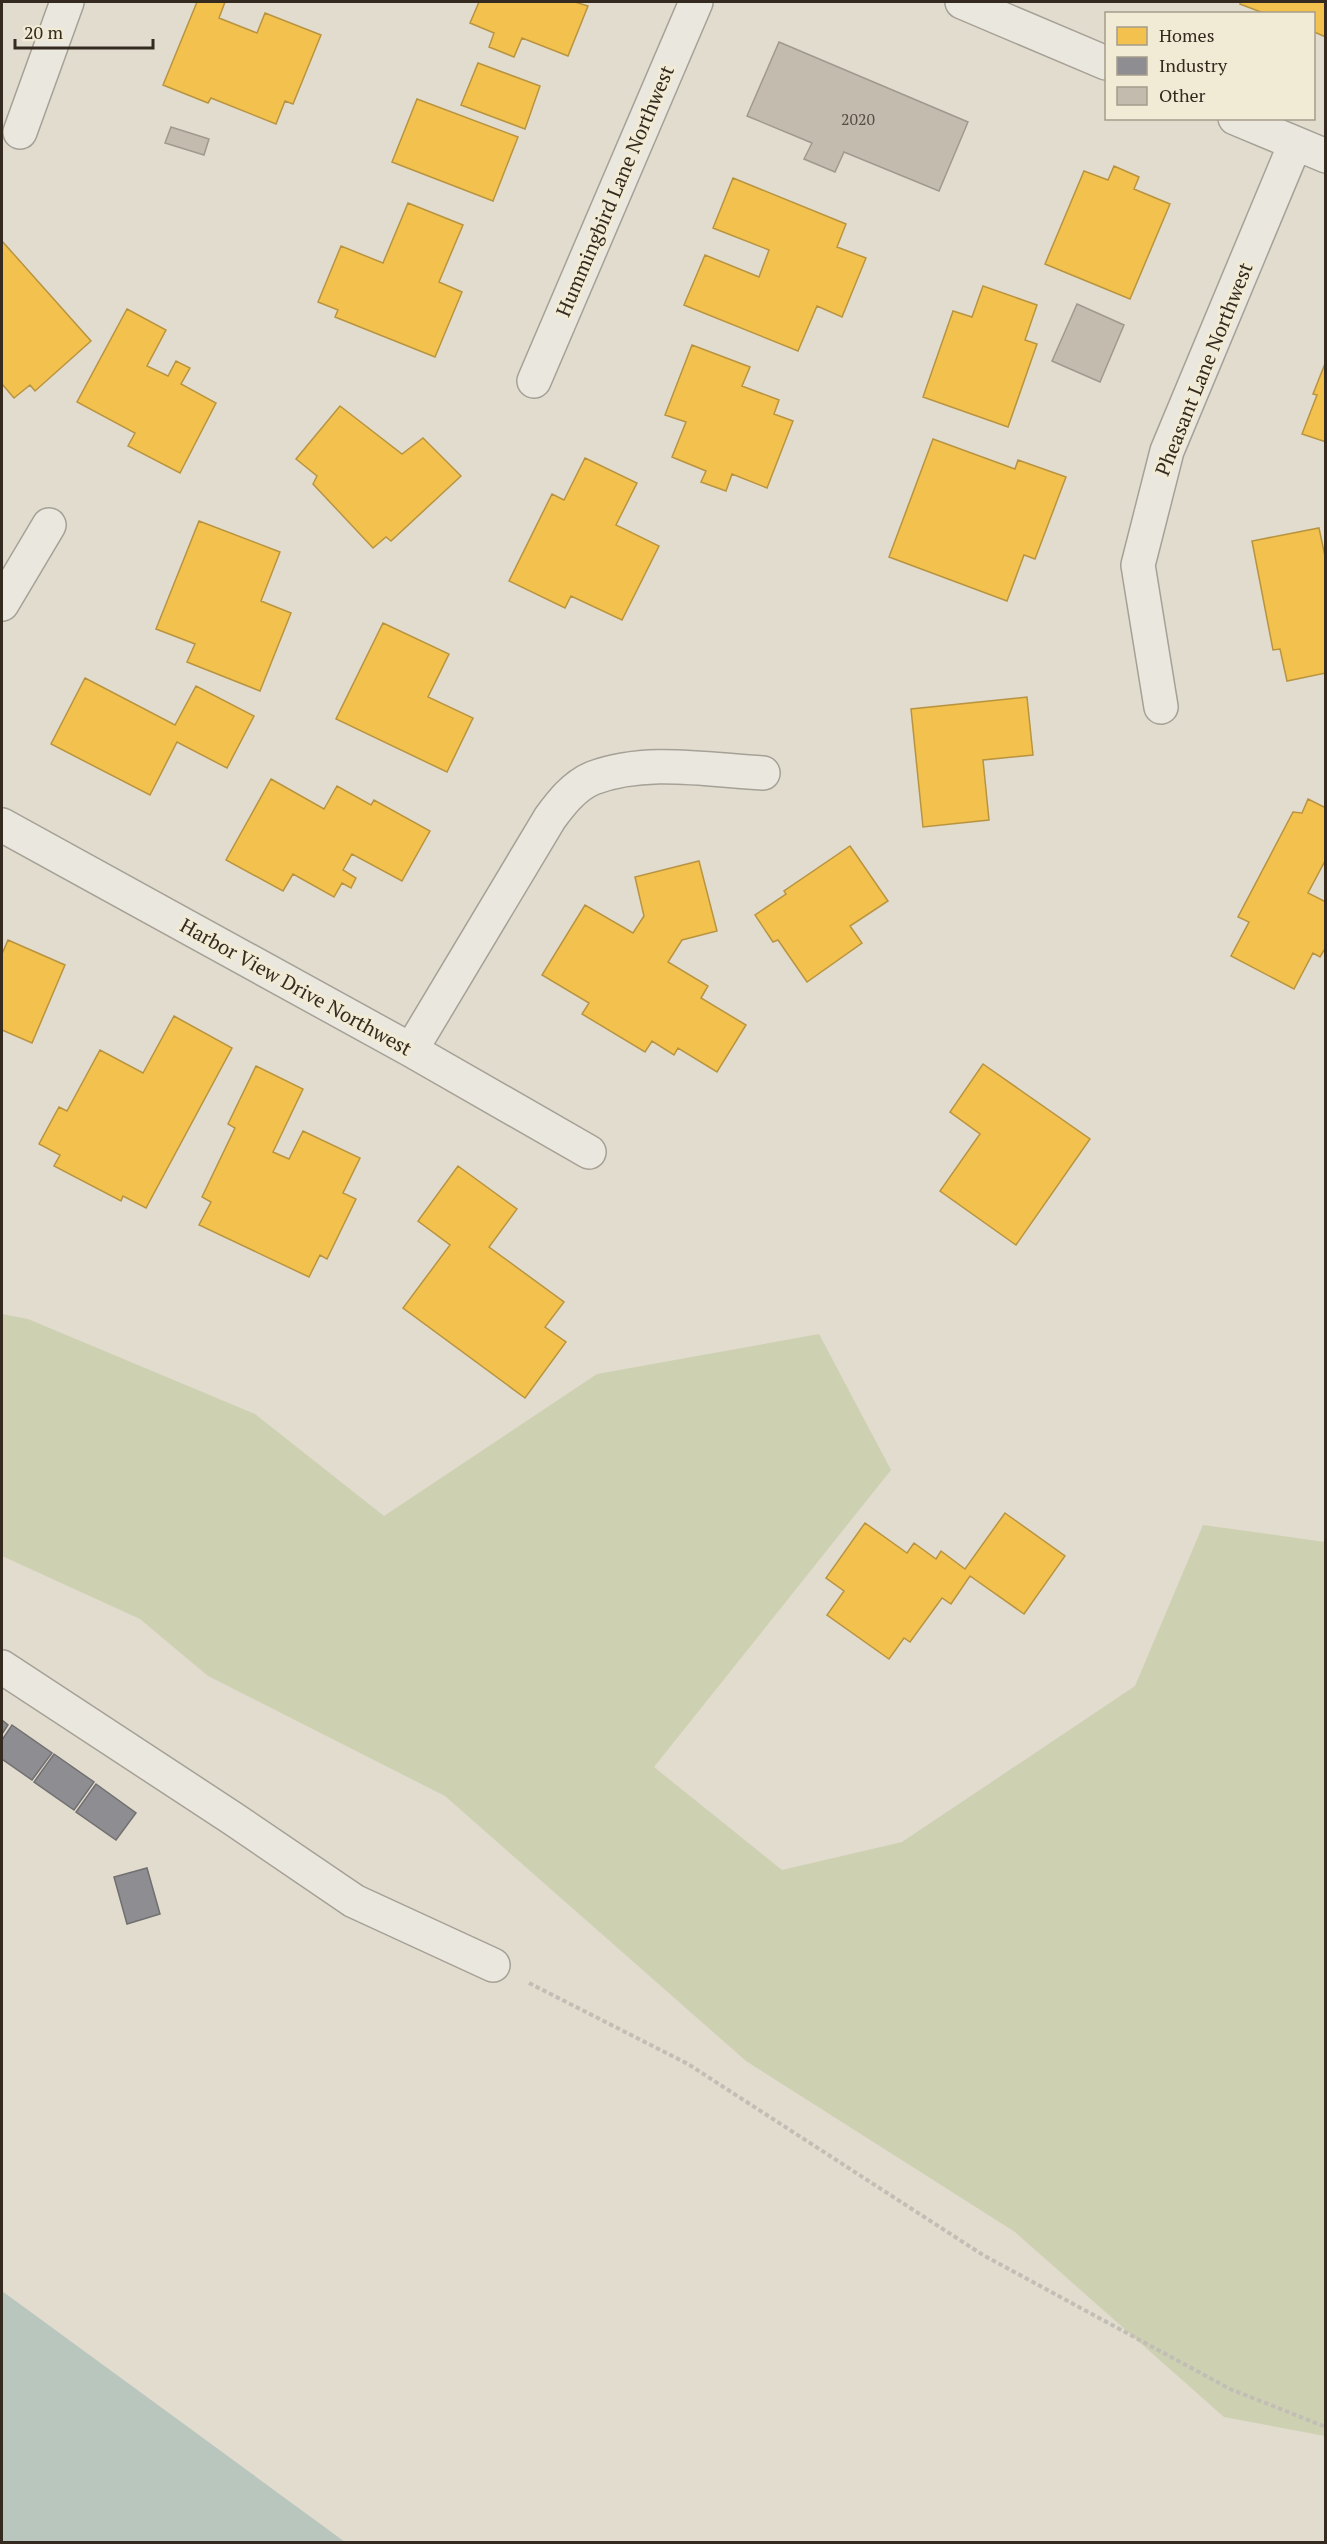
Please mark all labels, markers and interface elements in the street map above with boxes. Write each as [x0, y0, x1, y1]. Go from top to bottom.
scale bar [15, 12, 153, 50]
legend [1105, 12, 1315, 120]
text: 20 m [24, 20, 64, 44]
text: Homes [1159, 23, 1214, 47]
text: Industry [1159, 53, 1228, 77]
street label: Hummingbird Lane Northwest [549, 61, 680, 321]
text: Other [1159, 83, 1206, 107]
house number: 2020 [841, 108, 875, 130]
street label: Pheasant Lane Northwest [1148, 258, 1259, 479]
street label: Harbor View Drive Northwest [176, 911, 417, 1062]

